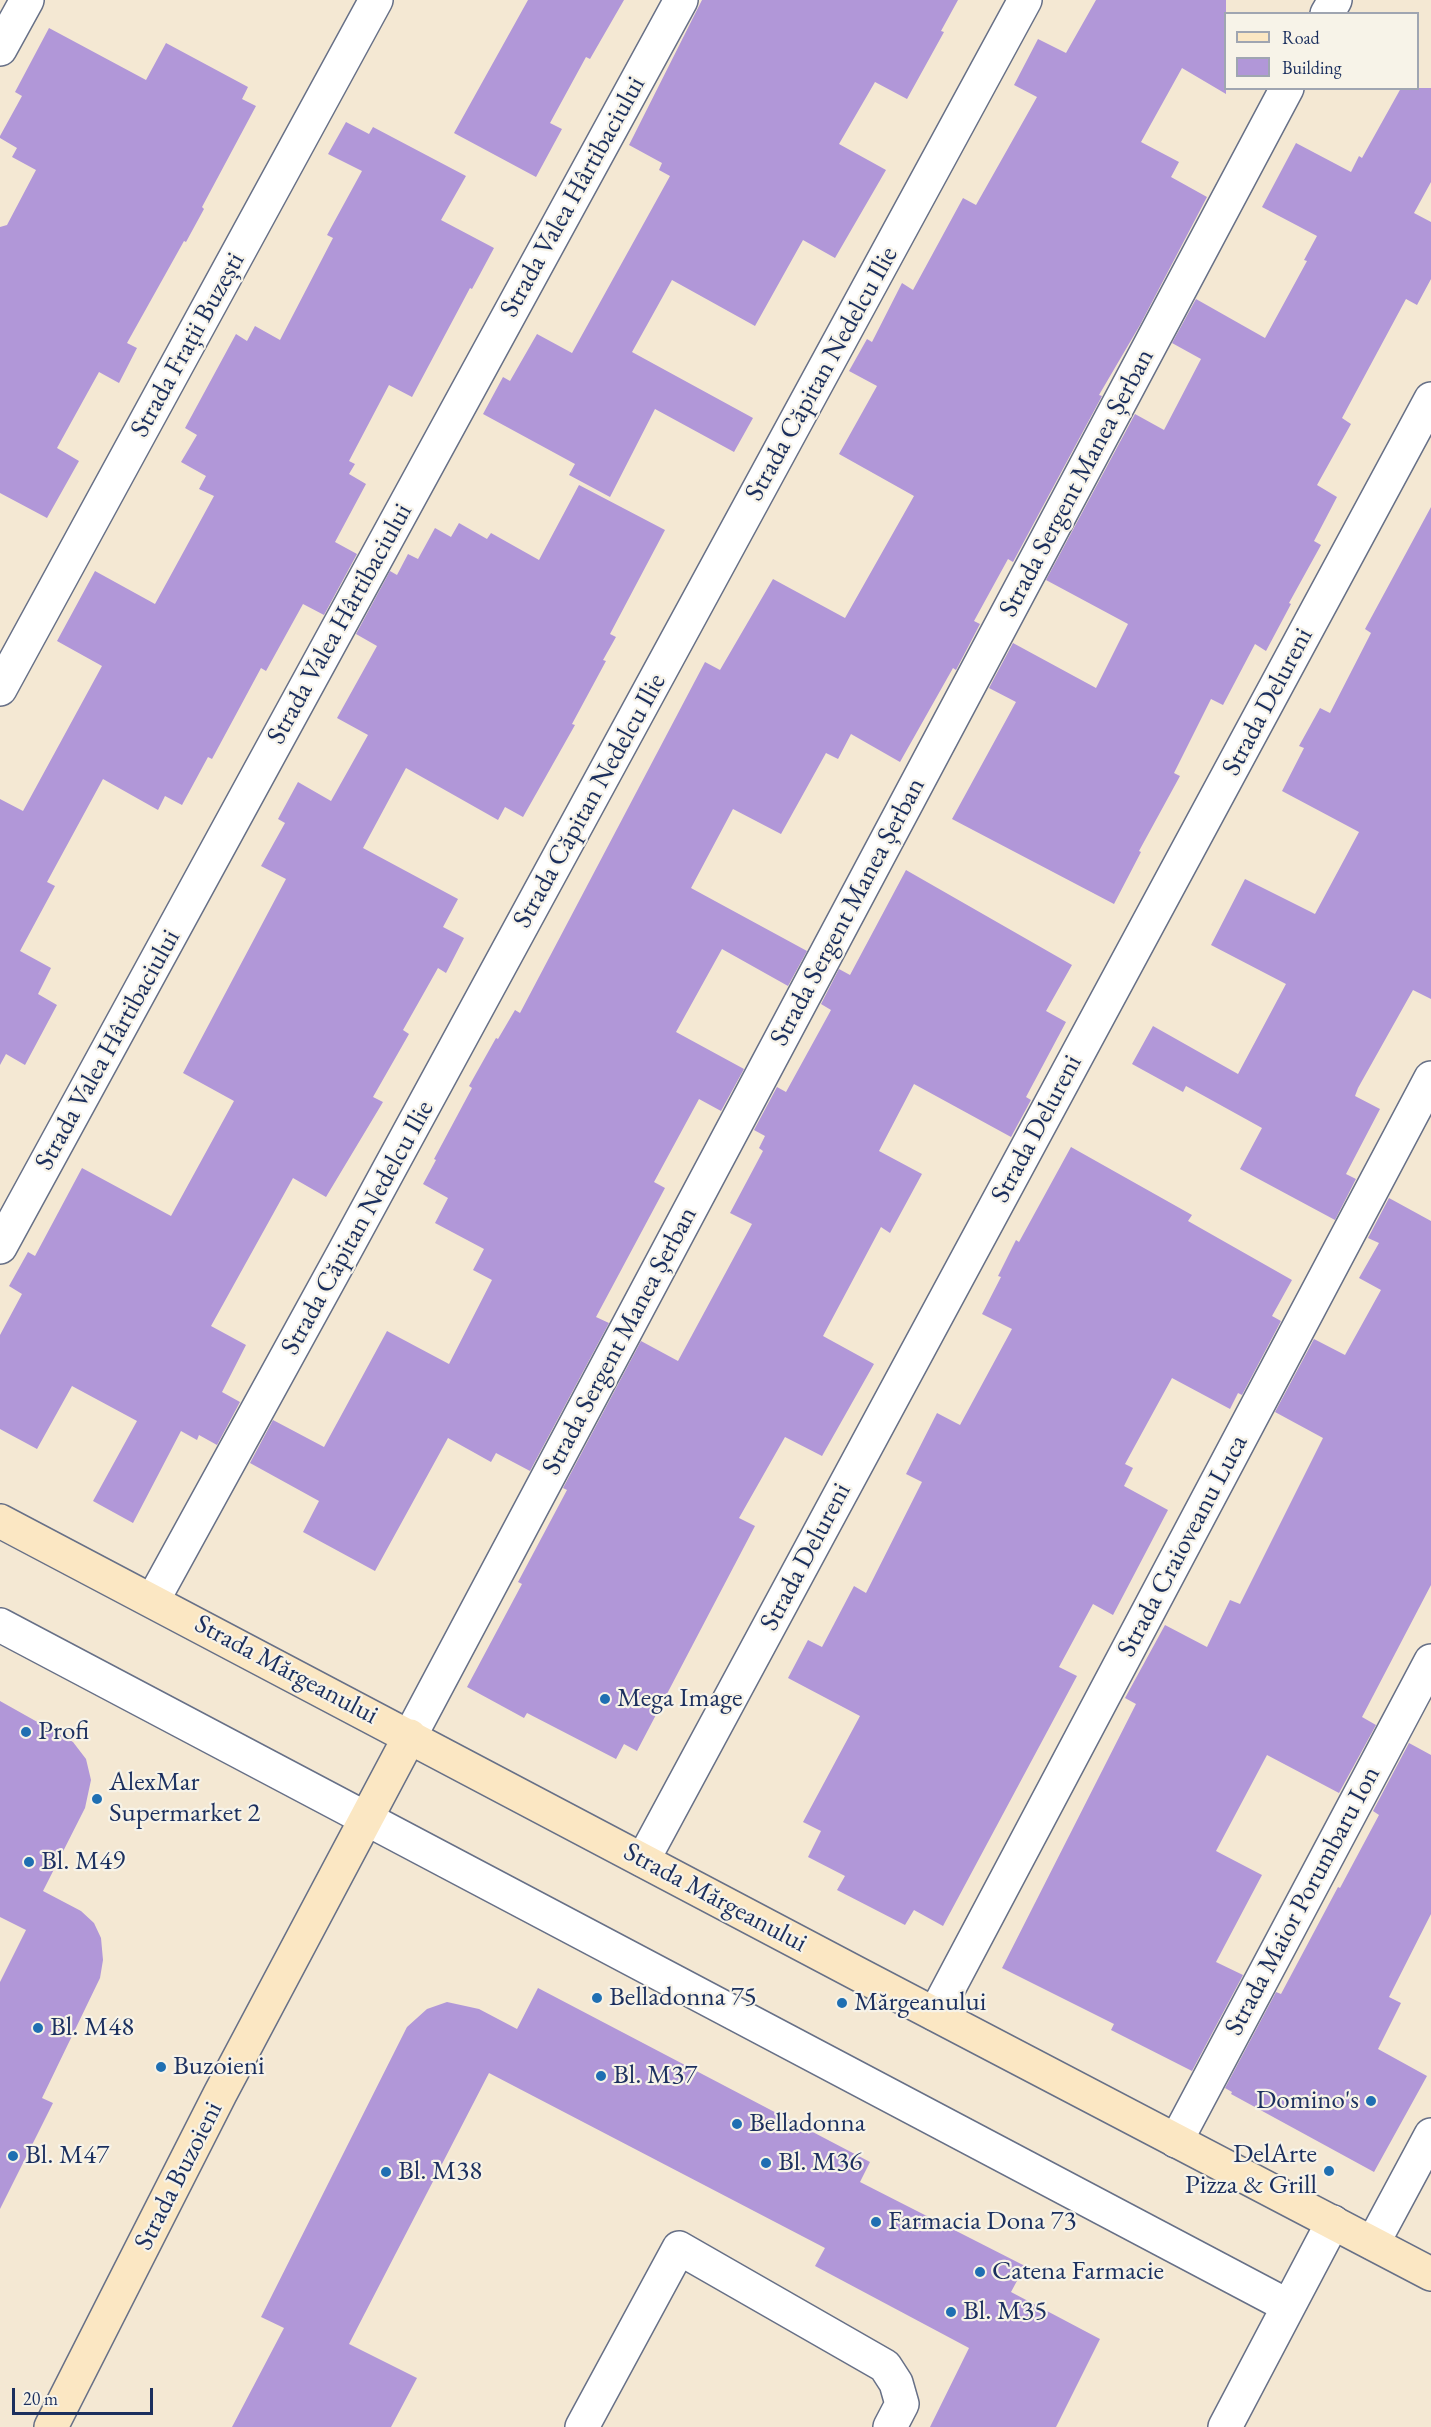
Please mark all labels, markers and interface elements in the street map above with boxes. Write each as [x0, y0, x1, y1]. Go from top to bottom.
legend [1224, 12, 1419, 90]
text: Road [1282, 26, 1320, 49]
text: Building [1282, 56, 1342, 79]
street label: Strada Valea Hârtibaciului [493, 71, 653, 323]
street label: Strada Căpitan Nedelcu Ilie [739, 241, 905, 507]
street label: Strada Frații Buzești [124, 247, 252, 443]
street label: Strada Sergent Manea Șerban [992, 343, 1162, 623]
street label: Strada Valea Hârtibaciului [260, 498, 420, 750]
street label: Strada Delureni [1216, 623, 1320, 781]
street label: Strada Căpitan Nedelcu Ilie [507, 668, 673, 934]
street label: Strada Sergent Manea Șerban [763, 772, 933, 1052]
street label: Strada Valea Hârtibaciului [28, 924, 188, 1176]
street label: Strada Delureni [985, 1050, 1089, 1208]
street label: Strada Căpitan Nedelcu Ilie [275, 1095, 441, 1361]
street label: Strada Sergent Manea Șerban [535, 1201, 705, 1481]
street label: Strada Craioveanu Luca [1111, 1429, 1255, 1663]
street label: Strada Delureni [754, 1478, 858, 1636]
street label: Strada Mărgeanului [189, 1608, 383, 1732]
place label: Mega Image [617, 1683, 742, 1715]
marker: Mega Image [598, 1692, 612, 1706]
place label: Profi [38, 1716, 89, 1748]
marker: Profi [19, 1725, 33, 1739]
street label: Strada Maior Porumbaru Ion [1218, 1761, 1388, 2041]
place label: AlexMar Supermarket 2 [109, 1767, 260, 1830]
marker: AlexMar Supermarket 2 [90, 1792, 104, 1806]
street label: Strada Mărgeanului [618, 1836, 812, 1960]
place label: Bl. M49 [41, 1846, 125, 1878]
marker: Bl. M49 [22, 1855, 36, 1869]
place label: Belladonna 75 [609, 1982, 757, 2014]
place label: Mărgeanului [854, 1987, 986, 2019]
marker: Belladonna 75 [590, 1991, 604, 2005]
marker: Mărgeanului [835, 1996, 849, 2010]
place label: Bl. M48 [50, 2012, 134, 2044]
marker: Bl. M48 [31, 2021, 45, 2035]
place label: Buzoieni [173, 2051, 265, 2083]
marker: Buzoieni [154, 2060, 168, 2074]
place label: Bl. M37 [613, 2060, 697, 2092]
marker: Bl. M37 [594, 2069, 608, 2083]
place label: Domino's [1256, 2085, 1359, 2117]
marker: Domino's [1364, 2094, 1378, 2108]
street label: Strada Buzoieni [128, 2096, 230, 2256]
place label: Belladonna [749, 2108, 865, 2140]
marker: Belladonna [730, 2117, 744, 2131]
place label: DelArte Pizza & Grill [1185, 2139, 1317, 2202]
place label: Bl. M47 [25, 2140, 109, 2172]
place label: Bl. M36 [778, 2147, 862, 2179]
marker: Bl. M47 [6, 2149, 20, 2163]
place label: Bl. M38 [398, 2156, 482, 2188]
marker: Bl. M36 [759, 2156, 773, 2170]
marker: DelArte Pizza & Grill [1322, 2164, 1336, 2178]
marker: Bl. M38 [379, 2165, 393, 2179]
place label: Farmacia Dona 73 [888, 2206, 1076, 2238]
marker: Farmacia Dona 73 [869, 2215, 883, 2229]
place label: Catena Farmacie [992, 2256, 1164, 2288]
marker: Catena Farmacie [973, 2265, 987, 2279]
place label: Bl. M35 [963, 2296, 1047, 2328]
marker: Bl. M35 [944, 2305, 958, 2319]
scale bar [15, 2376, 156, 2414]
text: 20 m [23, 2387, 58, 2410]

